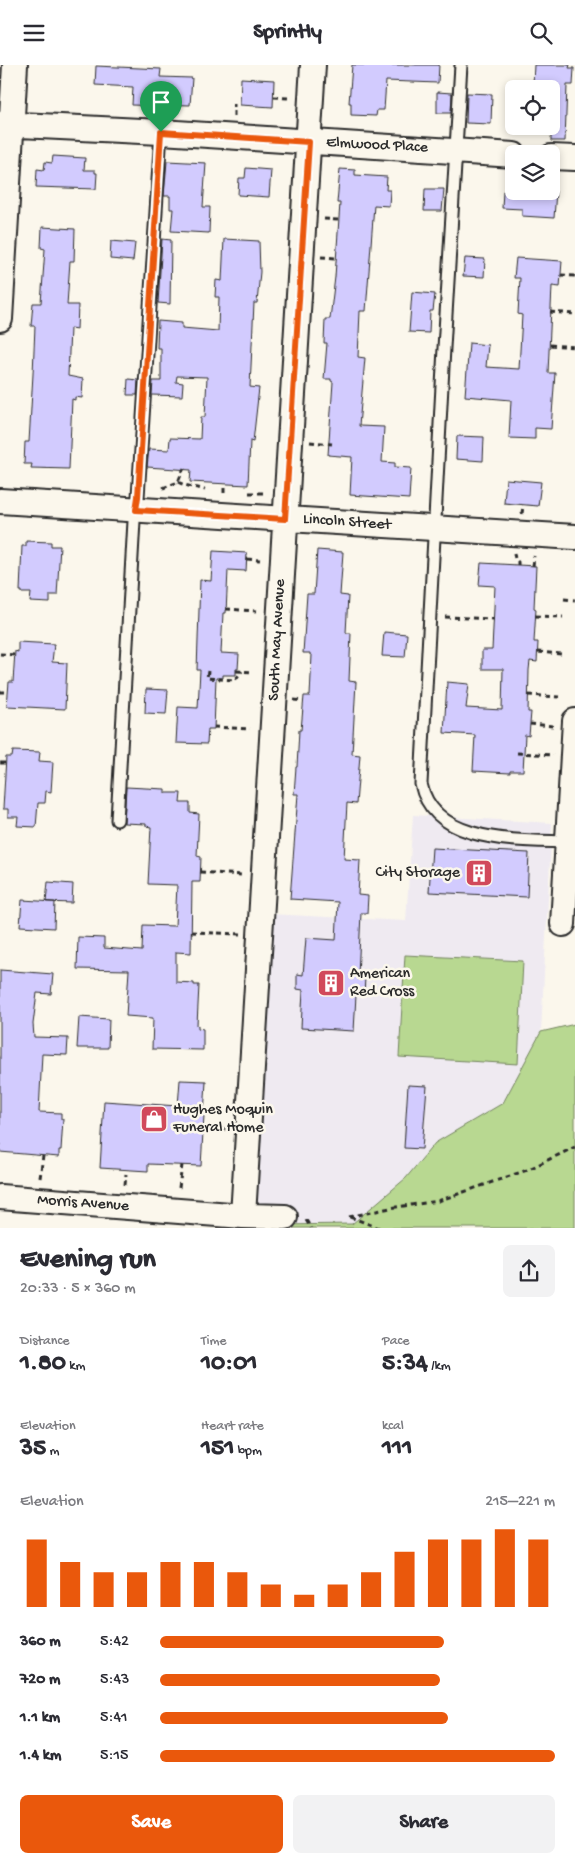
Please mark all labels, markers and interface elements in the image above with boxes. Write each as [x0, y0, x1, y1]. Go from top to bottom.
icon: menu [20, 19, 48, 47]
icon: search [527, 19, 555, 47]
text: Sprintly [253, 20, 322, 46]
map controls [505, 80, 560, 200]
button: locate [505, 80, 560, 135]
pin [140, 81, 182, 132]
icon: arrive [147, 88, 175, 116]
street label: Elmwood Place [326, 134, 429, 158]
button: layers [505, 145, 560, 200]
street label: Lincoln Street [302, 510, 393, 536]
street label: South May Avenue [265, 578, 291, 701]
building icon: City Storage [464, 858, 494, 888]
place label: City Storage [376, 864, 461, 883]
place label: American Red Cross [350, 965, 415, 1002]
building icon: American Red Cross [316, 968, 346, 998]
place label: Hughes Moquin Funeral Home [172, 1101, 273, 1138]
shop icon: Hughes Moquin Funeral Home [139, 1104, 169, 1134]
street label: Morris Avenue [36, 1191, 130, 1217]
text: Evening run [20, 1244, 156, 1277]
button: share [503, 1245, 555, 1297]
text: 20:33 · 5 × 360 m [20, 1280, 136, 1299]
text: Distance [20, 1333, 69, 1350]
text: Time [201, 1333, 227, 1350]
text: Pace [382, 1333, 409, 1350]
text: 1.80 [20, 1350, 66, 1379]
text: 10:01 [201, 1350, 257, 1379]
text: 5:34 [382, 1350, 428, 1379]
text: km [66, 1358, 85, 1375]
text: /km [428, 1358, 451, 1375]
text: Elevation [20, 1418, 76, 1435]
text: Heart rate [201, 1418, 264, 1435]
text: kcal [382, 1418, 404, 1435]
text: 35 [20, 1435, 46, 1464]
text: 151 [201, 1435, 234, 1464]
text: 111 [382, 1435, 412, 1464]
text: m [46, 1443, 59, 1460]
text: bpm [234, 1443, 262, 1460]
text: Elevation [20, 1493, 84, 1512]
text: 215–221 m [485, 1493, 555, 1512]
text: 360 m [20, 1633, 61, 1652]
text: 5:42 [100, 1633, 129, 1652]
text: 720 m [20, 1671, 60, 1690]
text: 5:43 [100, 1671, 129, 1690]
text: 1.1 km [20, 1709, 60, 1728]
text: 5:41 [100, 1709, 127, 1728]
text: 1.4 km [20, 1747, 61, 1766]
text: 5:15 [100, 1747, 128, 1766]
button: Save [20, 1795, 283, 1853]
button: Share [293, 1795, 555, 1853]

